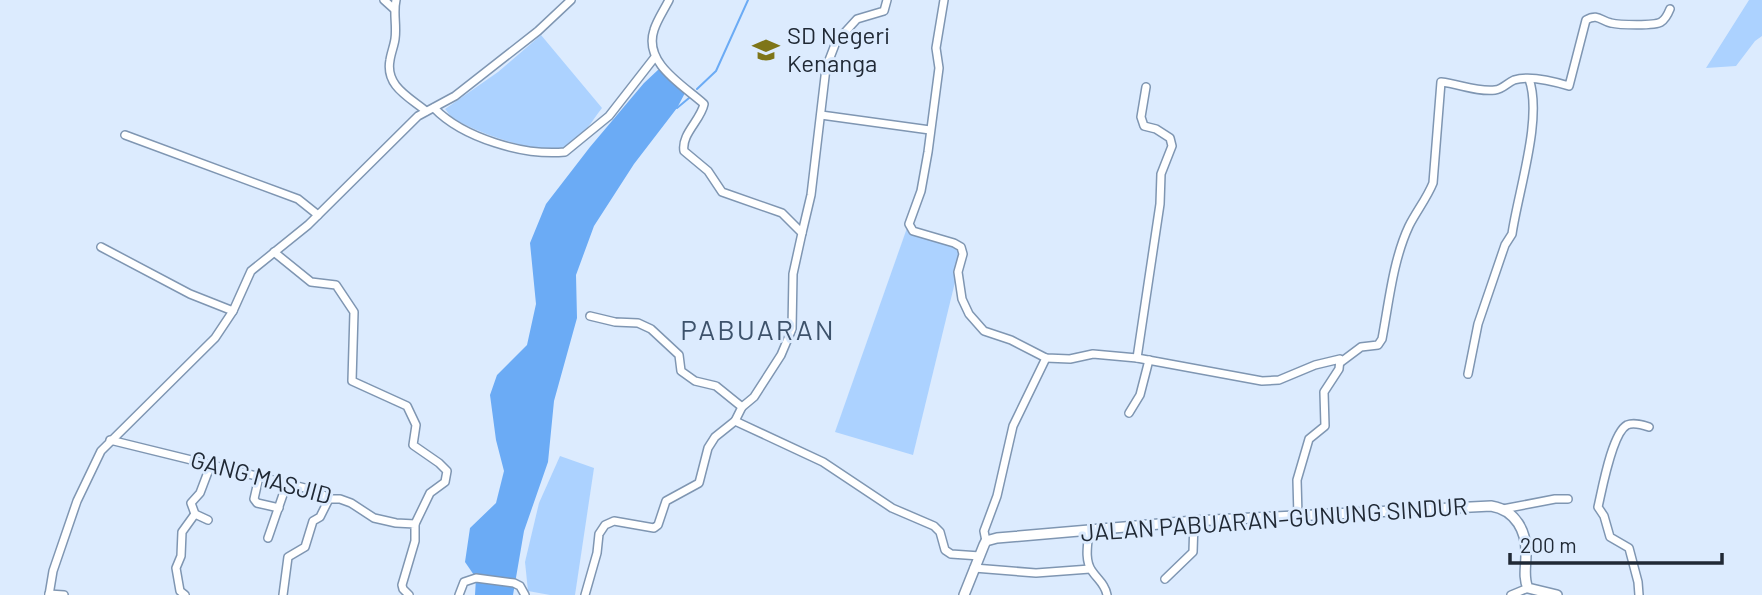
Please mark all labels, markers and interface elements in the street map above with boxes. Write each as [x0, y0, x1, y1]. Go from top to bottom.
place label: SD Negeri Kenanga [787, 20, 890, 77]
school or university icon: SD Negeri Kenanga [751, 35, 781, 65]
district label: PABUARAN [680, 312, 836, 346]
street label: GANG MASJID [188, 444, 335, 509]
street label: JALAN PABUARAN–GUNUNG SINDUR [1079, 491, 1468, 546]
scale bar [1510, 522, 1722, 566]
text: 200 m [1520, 532, 1577, 557]

